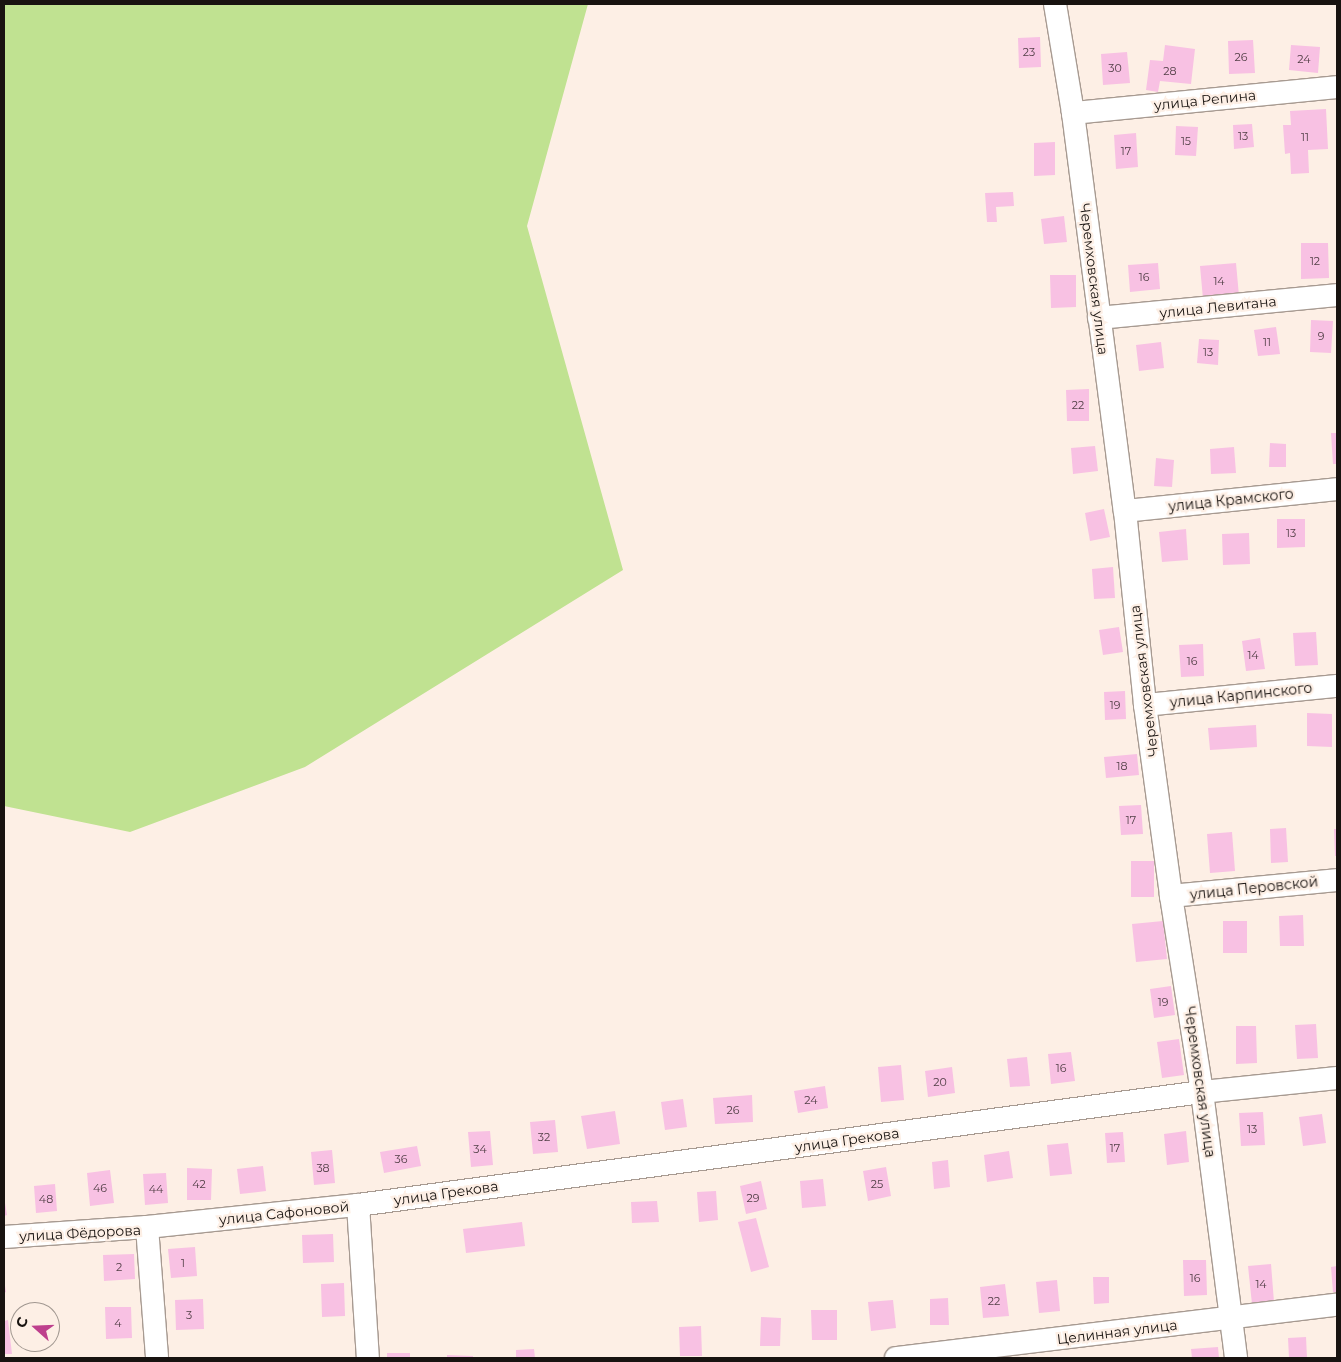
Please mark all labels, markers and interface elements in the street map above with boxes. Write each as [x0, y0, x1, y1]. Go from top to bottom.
house number: 23 [1023, 45, 1035, 59]
house number: 26 [1235, 50, 1247, 64]
house number: 24 [1297, 52, 1311, 66]
house number: 30 [1108, 61, 1122, 75]
house number: 28 [1163, 64, 1177, 78]
street label: улица Репина [1153, 86, 1257, 114]
house number: 13 [1238, 129, 1248, 143]
house number: 11 [1301, 130, 1309, 144]
house number: 15 [1181, 134, 1191, 148]
house number: 17 [1121, 144, 1131, 158]
street label: Черемховская улица [1076, 202, 1112, 356]
house number: 12 [1310, 254, 1320, 268]
house number: 16 [1139, 270, 1149, 284]
house number: 14 [1213, 274, 1225, 288]
street label: улица Левитана [1159, 293, 1277, 321]
house number: 9 [1318, 329, 1324, 343]
house number: 11 [1263, 335, 1271, 349]
house number: 13 [1203, 345, 1213, 359]
house number: 22 [1072, 398, 1084, 412]
street label: улица Крамского [1168, 485, 1294, 515]
house number: 13 [1286, 526, 1296, 540]
street label: Черемховская улица [1126, 604, 1162, 758]
house number: 14 [1247, 648, 1259, 662]
house number: 16 [1187, 654, 1197, 668]
street label: улица Карпинского [1169, 679, 1313, 711]
house number: 19 [1110, 698, 1120, 712]
house number: 18 [1117, 759, 1127, 773]
house number: 17 [1126, 813, 1136, 827]
street label: улица Перовской [1189, 873, 1319, 903]
house number: 19 [1158, 995, 1168, 1009]
street label: Черемховская улица [1181, 1005, 1219, 1159]
house number: 16 [1056, 1061, 1066, 1075]
house number: 20 [933, 1075, 947, 1089]
house number: 24 [804, 1093, 818, 1107]
house number: 26 [727, 1103, 739, 1117]
house number: 13 [1247, 1122, 1257, 1136]
street label: улица Грекова [794, 1124, 900, 1156]
house number: 32 [538, 1130, 550, 1144]
house number: 17 [1110, 1141, 1120, 1155]
house number: 34 [473, 1142, 487, 1156]
house number: 36 [395, 1152, 407, 1166]
house number: 38 [316, 1161, 330, 1175]
house number: 42 [192, 1177, 206, 1191]
street label: улица Грекова [393, 1177, 499, 1209]
house number: 25 [871, 1177, 883, 1191]
house number: 46 [93, 1181, 107, 1195]
house number: 44 [149, 1182, 163, 1196]
house number: 29 [747, 1191, 759, 1205]
house number: 48 [39, 1192, 53, 1206]
street label: улица Сафоновой [218, 1198, 350, 1228]
street label: улица Фёдорова [19, 1221, 141, 1245]
house number: 1 [181, 1256, 185, 1270]
house number: 2 [116, 1260, 122, 1274]
house number: 16 [1190, 1271, 1200, 1285]
house number: 14 [1255, 1277, 1267, 1291]
house number: 22 [988, 1294, 1000, 1308]
north arrow [10, 1302, 60, 1352]
house number: 3 [186, 1308, 192, 1322]
text: С [12, 1314, 32, 1330]
house number: 4 [114, 1316, 122, 1330]
street label: Целинная улица [1056, 1316, 1178, 1348]

